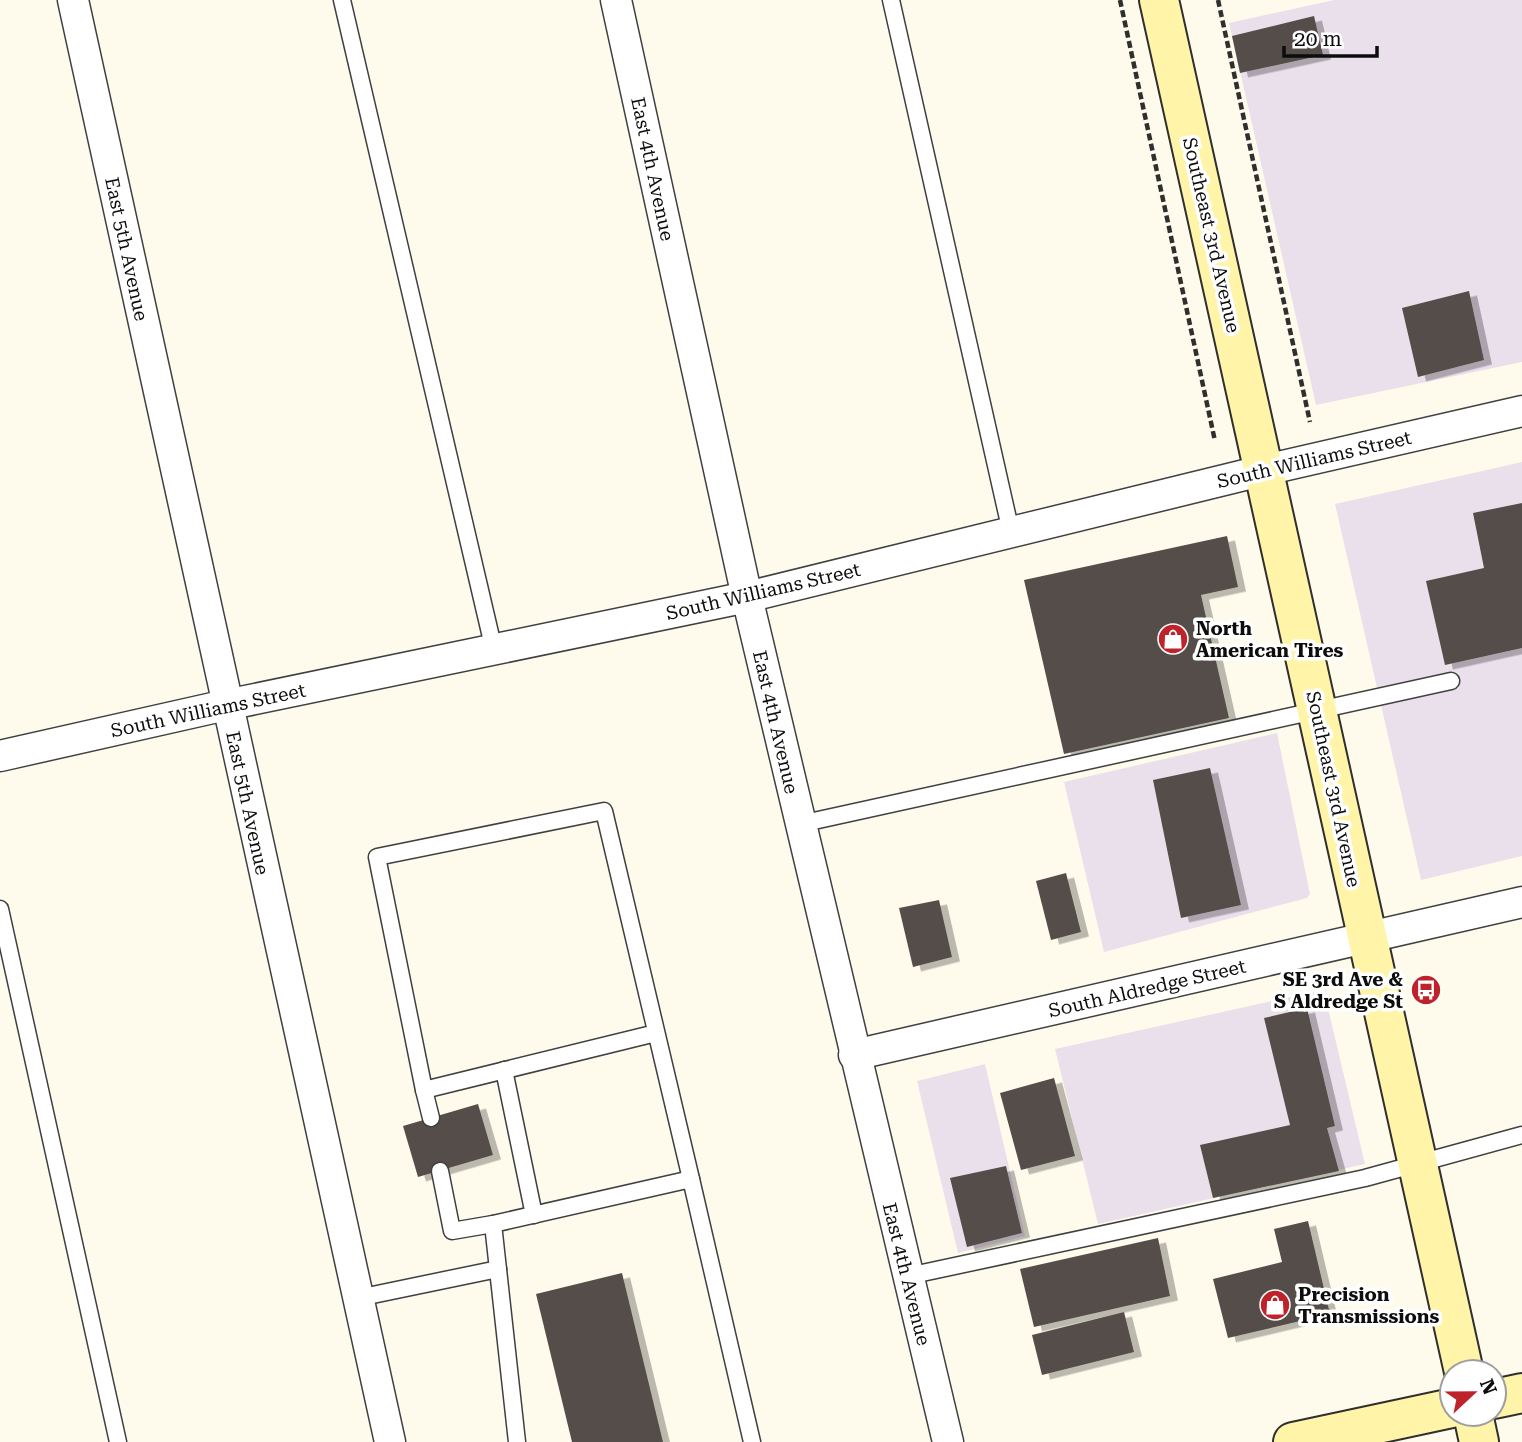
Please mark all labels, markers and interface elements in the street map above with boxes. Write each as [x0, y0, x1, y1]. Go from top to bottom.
scale bar [1284, 14, 1377, 58]
text: 20 m [1294, 27, 1342, 51]
street label: East 4th Avenue [626, 95, 679, 243]
street label: Southeast 3rd Avenue [1178, 135, 1245, 335]
street label: East 5th Avenue [100, 175, 153, 323]
street label: South Williams Street [1215, 426, 1414, 493]
street label: South Williams Street [664, 558, 863, 625]
place label: North American Tires [1196, 617, 1344, 662]
shop icon: North American Tires [1156, 622, 1190, 656]
street label: East 4th Avenue [748, 648, 803, 796]
street label: South Williams Street [108, 679, 308, 742]
street label: Southeast 3rd Avenue [1301, 689, 1366, 889]
street label: East 5th Avenue [221, 729, 274, 877]
street label: South Aldredge Street [1046, 955, 1248, 1022]
place label: SE 3rd Ave & S Aldredge St [1274, 968, 1403, 1013]
bus stop icon: SE 3rd Ave & S Aldredge St [1409, 973, 1443, 1007]
street label: East 4th Avenue [878, 1200, 935, 1348]
place label: Precision Transmissions [1298, 1283, 1440, 1328]
shop icon: Precision Transmissions [1258, 1288, 1292, 1322]
north arrow [1438, 1358, 1508, 1428]
text: N [1475, 1376, 1502, 1398]

